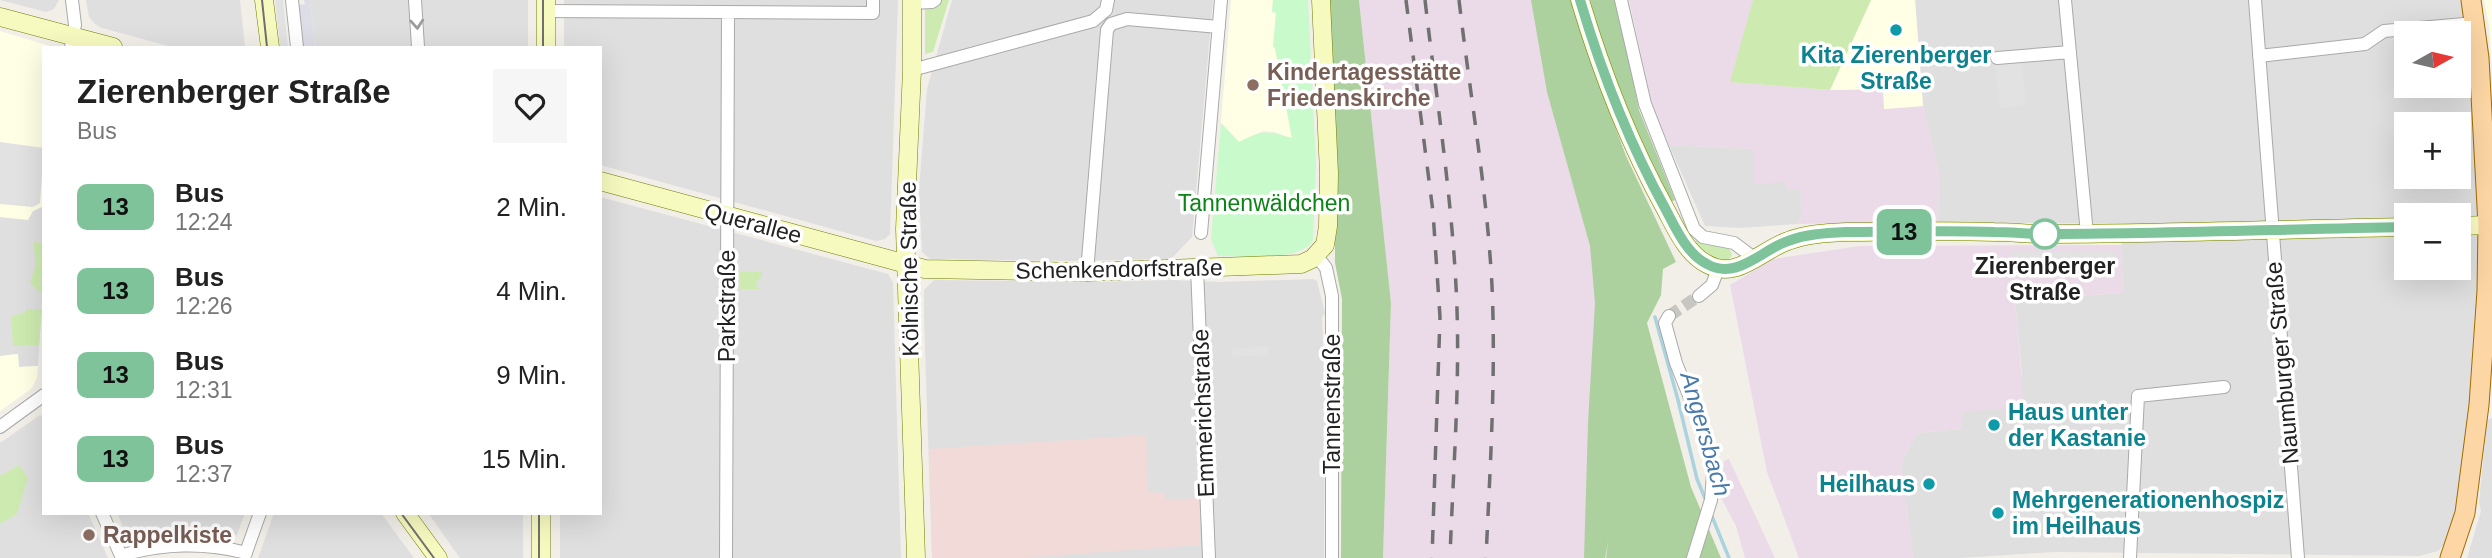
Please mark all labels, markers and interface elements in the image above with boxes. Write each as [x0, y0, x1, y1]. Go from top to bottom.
one-way arrow [409, 18, 424, 29]
north arrow [2394, 21, 2471, 98]
map controls [2394, 21, 2471, 280]
marker: Kita Zierenberger Straße [1888, 22, 1904, 38]
place label: Kita Zierenberger Straße [1801, 42, 1991, 94]
place label: Kindertagesstätte Friedenskirche [1267, 59, 1461, 111]
button: heart [493, 69, 567, 143]
text: Zierenberger Straße [77, 73, 391, 110]
marker: Kindertagesstätte Friedenskirche [1245, 77, 1261, 93]
button: + [2394, 112, 2471, 189]
text: Bus [77, 118, 117, 144]
text: Bus [175, 178, 224, 208]
street label: Kölnische Straße [894, 181, 924, 357]
park label: Tannenwäldchen [1178, 190, 1350, 216]
text: 2 Min. [496, 192, 567, 222]
text: 13 [102, 193, 129, 220]
street label: Querallee [701, 198, 805, 248]
button: − [2394, 203, 2471, 280]
text: 12:24 [175, 209, 233, 235]
line badge: 13 [1872, 209, 1936, 255]
text: 13 [1891, 218, 1917, 245]
marker: Zierenberger Straße [2030, 219, 2060, 249]
street label: Parkstraße [714, 250, 740, 362]
place label: Zierenberger Straße [1975, 253, 2115, 305]
street label: Schenkendorfstraße [1015, 254, 1223, 284]
street label: Naumburger Straße [2260, 261, 2304, 465]
text: Bus [175, 262, 224, 292]
text: 4 Min. [496, 276, 567, 306]
text: 13 [102, 277, 129, 304]
text: 12:26 [175, 293, 233, 319]
street label: Emmerichstraße [1187, 328, 1219, 498]
street label: Tannenstraße [1319, 334, 1345, 474]
text: Bus [175, 346, 224, 376]
text: 9 Min. [496, 360, 567, 390]
text: 13 [102, 361, 129, 388]
water label: Angersbach [1675, 367, 1737, 499]
text: 12:31 [175, 377, 233, 403]
place label: Haus unter der Kastanie [2008, 399, 2146, 451]
marker: Haus unter der Kastanie [1986, 417, 2002, 433]
text: Bus [175, 430, 224, 460]
text: 15 Min. [482, 444, 567, 474]
text: 13 [102, 445, 129, 472]
text: 12:37 [175, 461, 233, 487]
place label: Heilhaus [1819, 471, 1915, 497]
marker: Heilhaus [1921, 476, 1937, 492]
place label: Mehrgenerationenhospiz im Heilhaus [2012, 487, 2284, 539]
marker: Mehrgenerationenhospiz im Heilhaus [1990, 505, 2006, 521]
place label: Rappelkiste [103, 522, 232, 548]
marker: Rappelkiste [81, 527, 97, 543]

